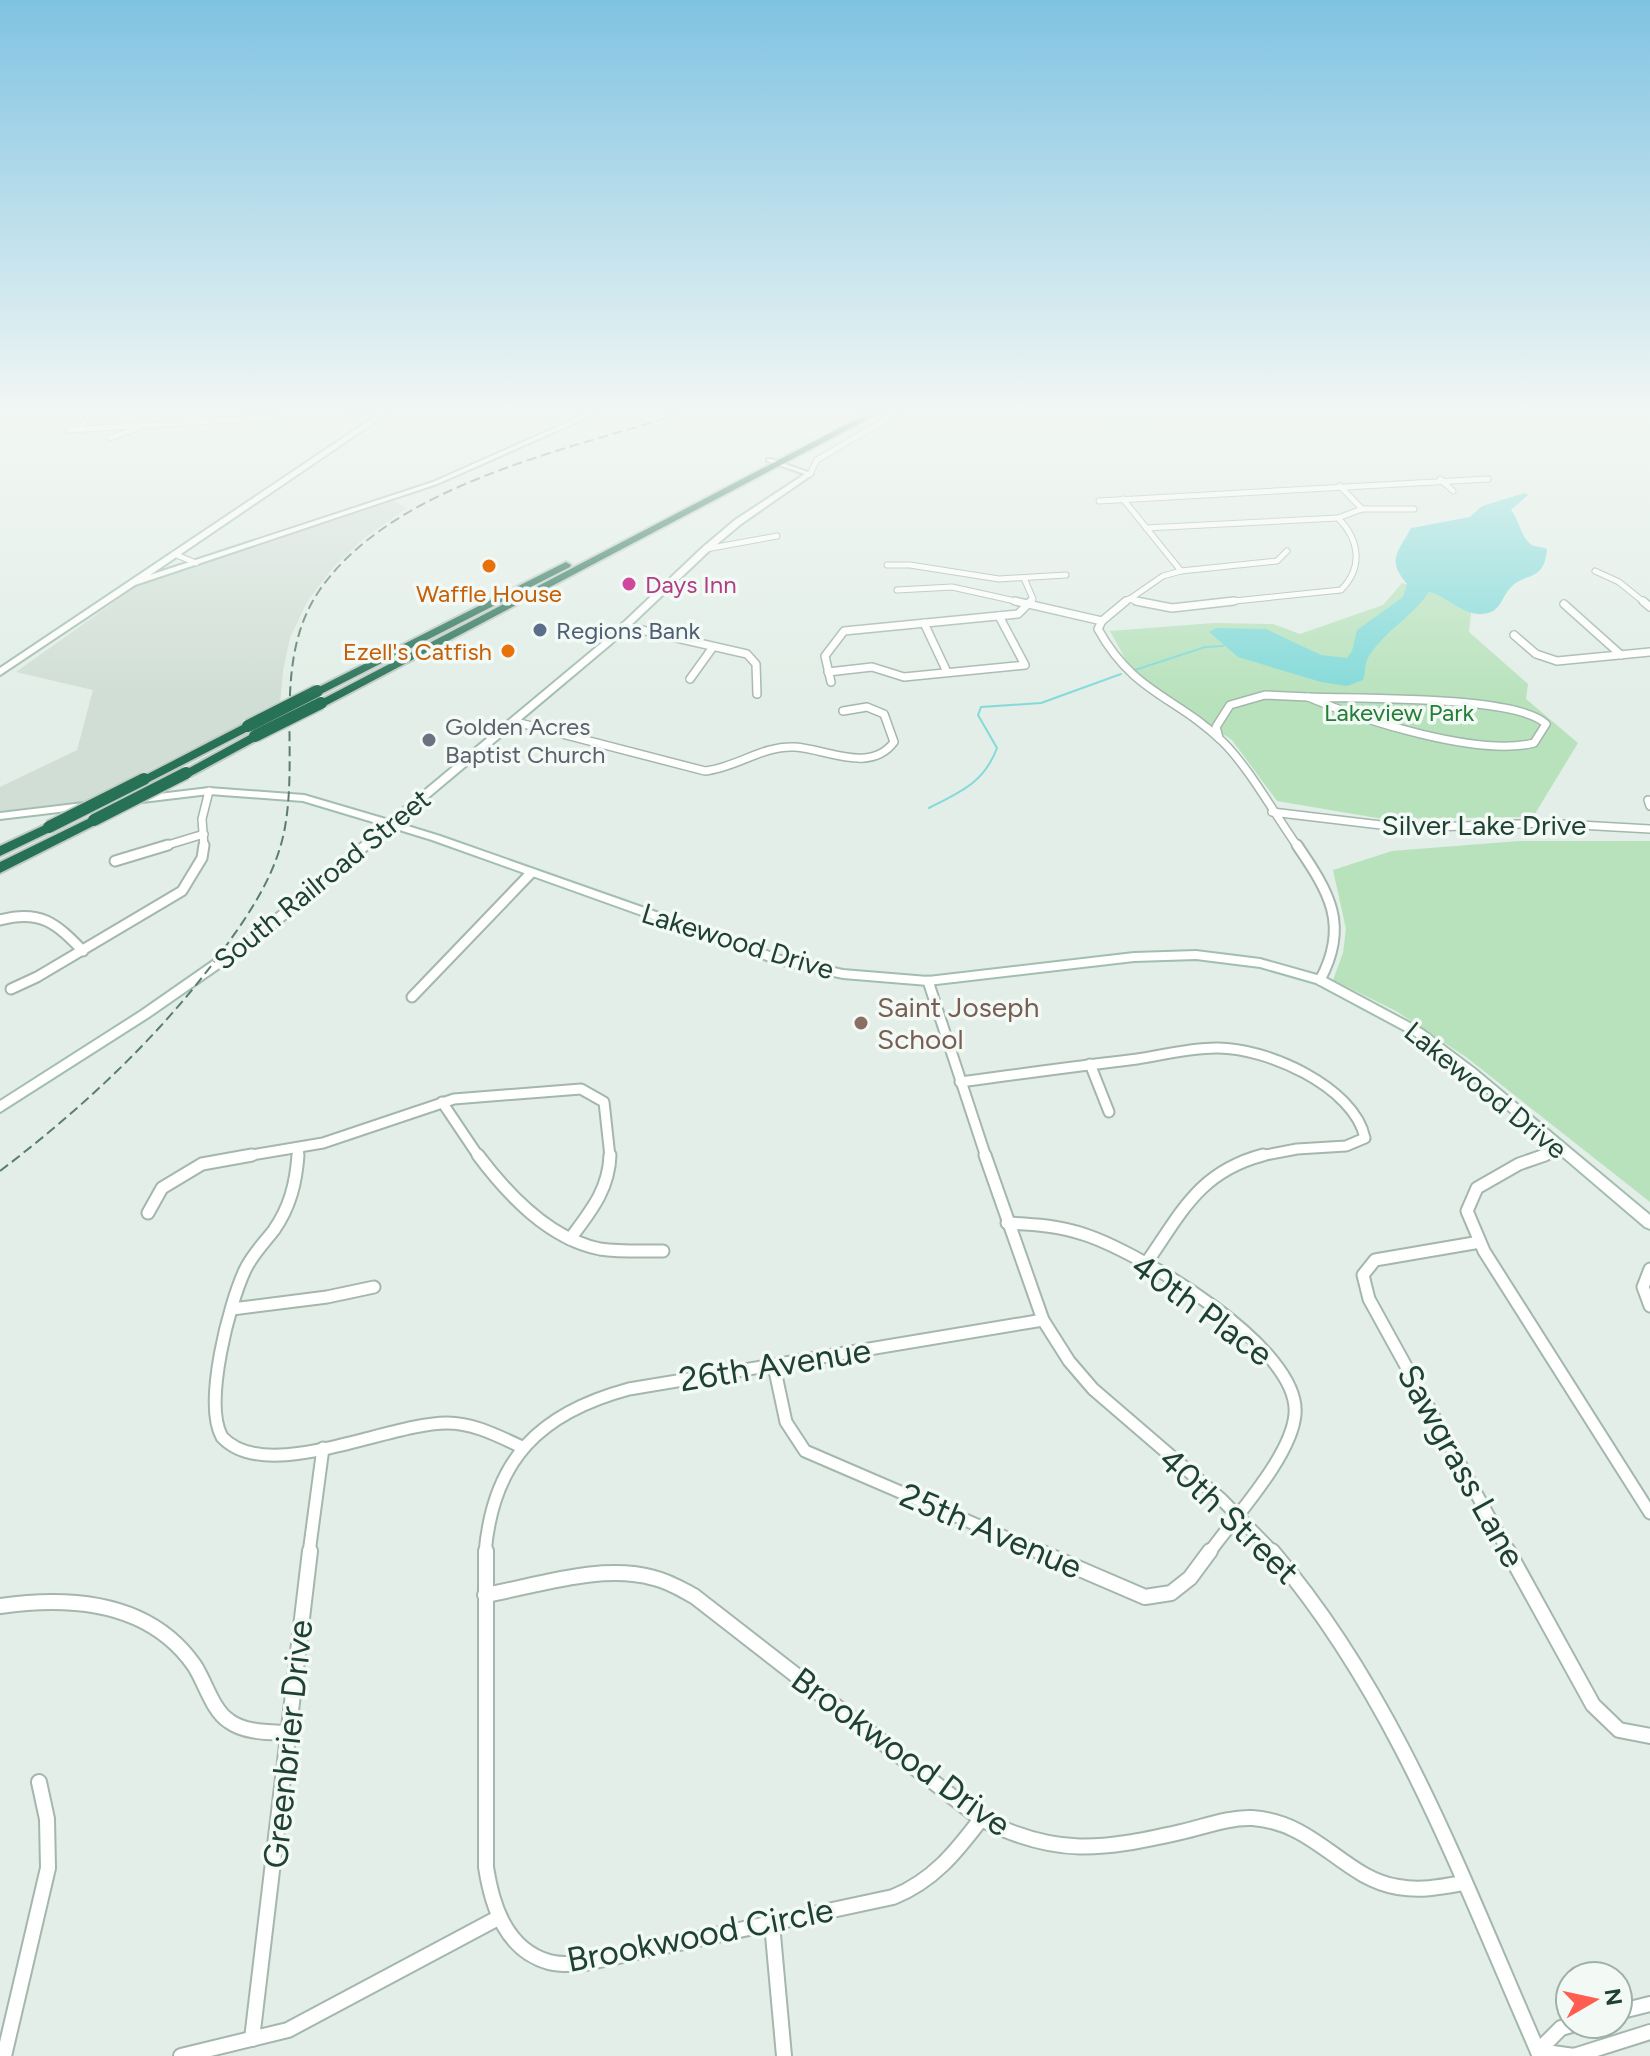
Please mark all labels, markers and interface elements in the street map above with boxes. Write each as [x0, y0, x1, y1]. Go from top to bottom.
marker: Waffle House [480, 557, 498, 575]
place label: Days Inn [645, 570, 737, 599]
marker: Days Inn [620, 575, 638, 593]
place label: Waffle House [416, 579, 562, 608]
place label: Regions Bank [556, 616, 701, 645]
marker: Regions Bank [531, 621, 549, 639]
place label: Ezell's Catfish [343, 637, 492, 666]
marker: Ezell's Catfish [499, 642, 517, 660]
park label: Lakeview Park [1324, 698, 1474, 727]
place label: Golden Acres Baptist Church [445, 712, 606, 769]
marker: Golden Acres Baptist Church [420, 731, 438, 749]
street label: South Railroad Street [207, 781, 437, 977]
street label: Silver Lake Drive [1382, 808, 1586, 842]
street label: Lakewood Drive [638, 896, 838, 986]
place label: Saint Joseph School [877, 990, 1039, 1056]
marker: Saint Joseph School [852, 1014, 870, 1032]
street label: Lakewood Drive [1398, 1014, 1574, 1166]
street label: 40th Place [1123, 1245, 1281, 1375]
street label: 26th Avenue [676, 1330, 874, 1400]
street label: Sawgrass Lane [1388, 1357, 1534, 1575]
street label: 40th Street [1151, 1439, 1307, 1593]
street label: 25th Avenue [894, 1474, 1088, 1588]
street label: Greenbrier Drive [255, 1618, 321, 1870]
street label: Brookwood Drive [783, 1659, 1019, 1845]
street label: Brookwood Circle [563, 1889, 837, 1981]
north arrow [1554, 1960, 1634, 2040]
text: N [1599, 1986, 1628, 2007]

